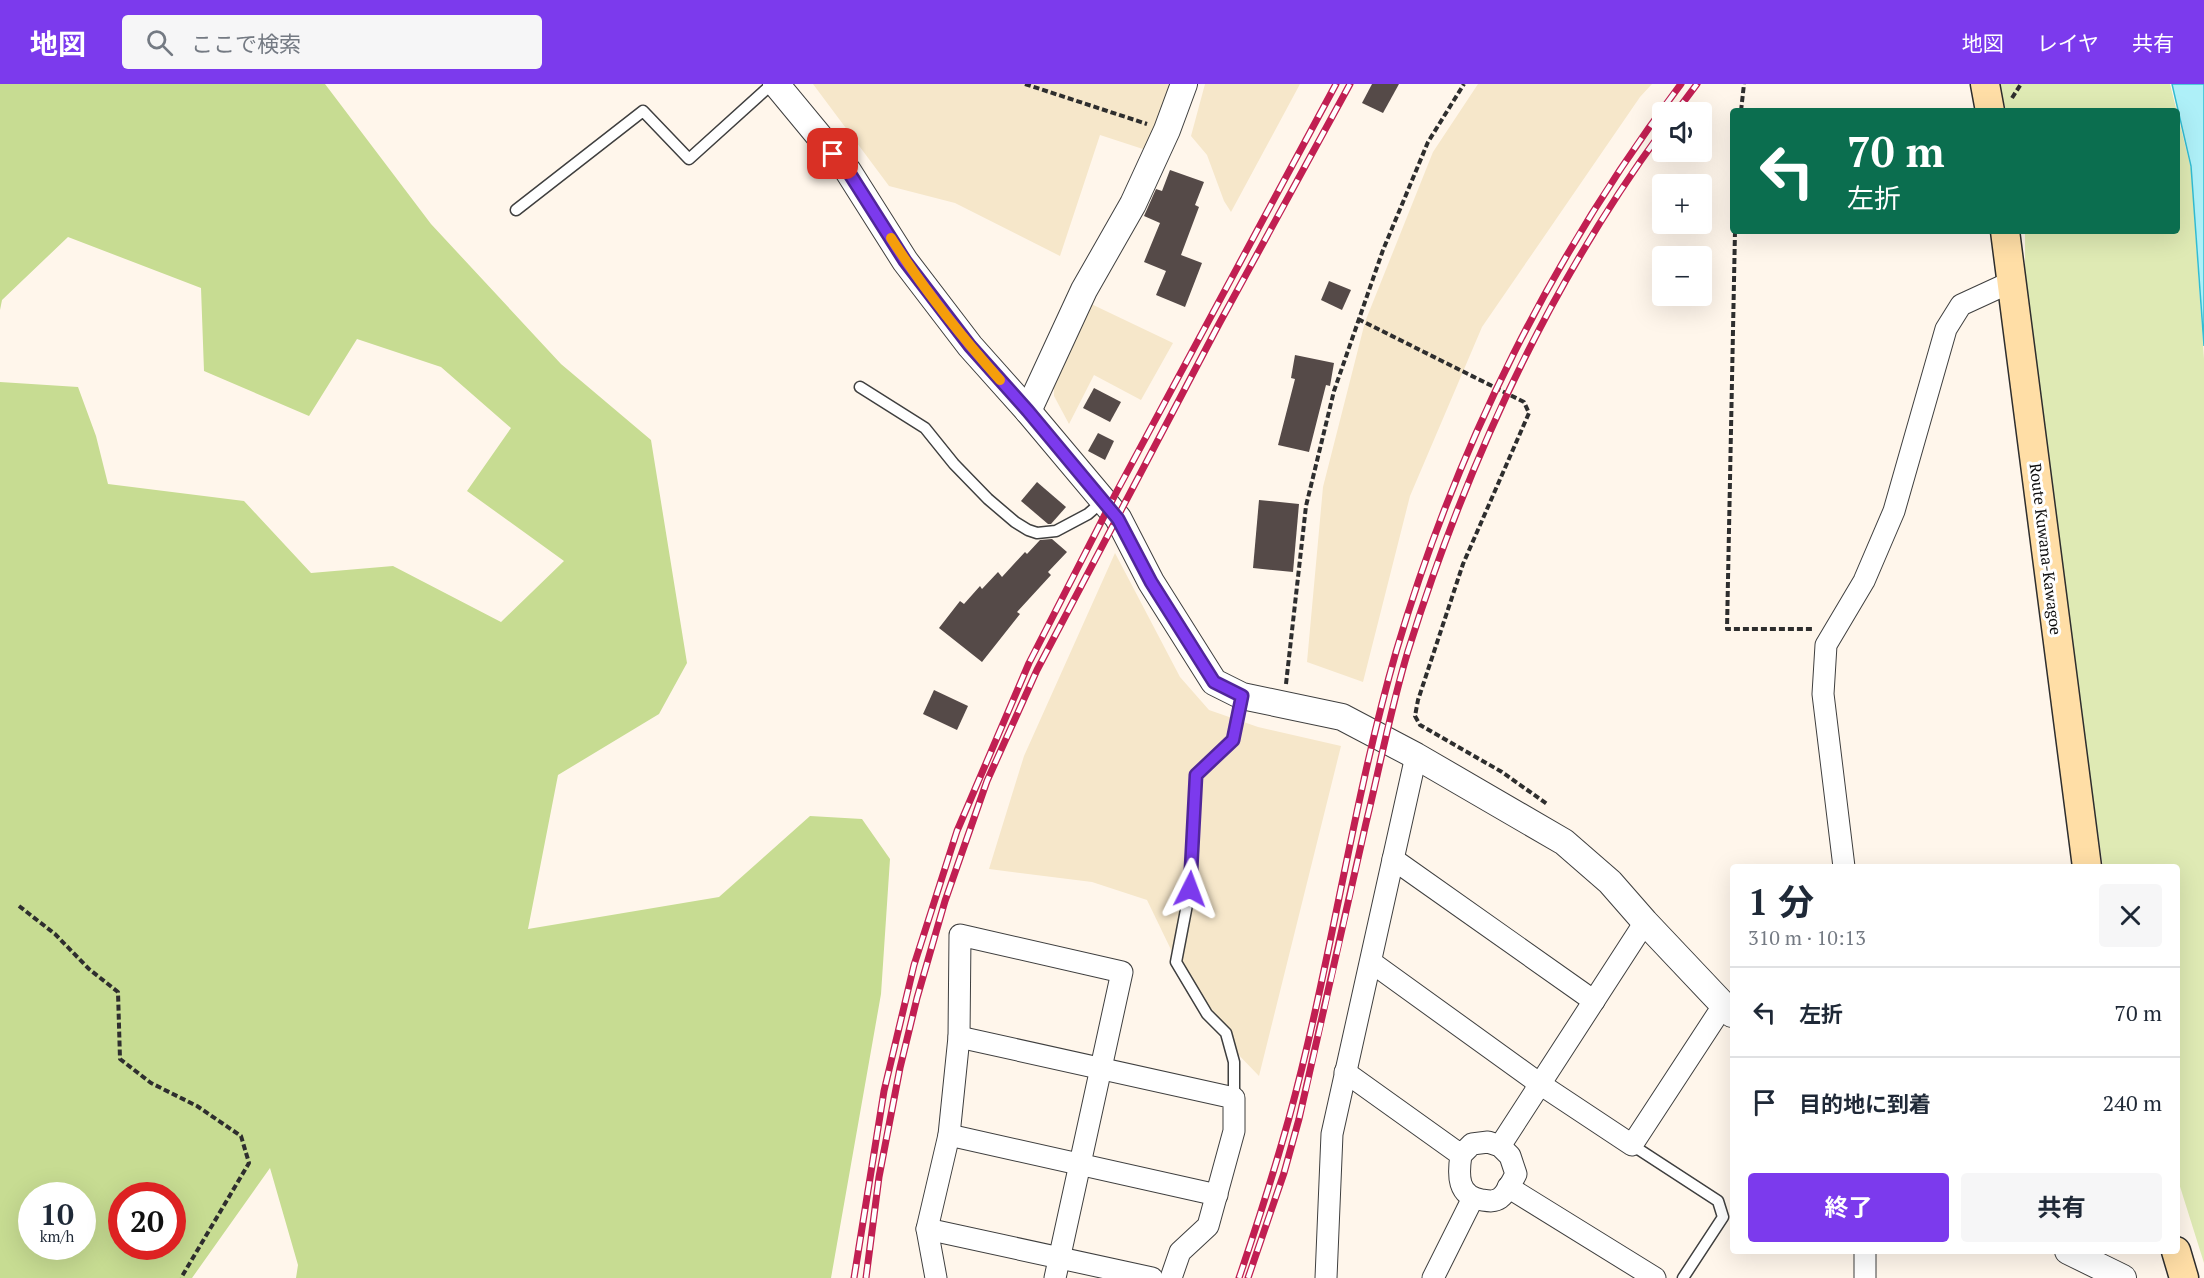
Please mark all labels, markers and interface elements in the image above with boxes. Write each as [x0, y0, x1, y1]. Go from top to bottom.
search box [122, 15, 542, 69]
text: 地図 [30, 25, 86, 62]
icon: search [143, 26, 176, 59]
text: ここで検索 [191, 29, 301, 58]
text: 地図 [1962, 29, 2004, 57]
text: レイヤ [2037, 29, 2099, 57]
text: 共有 [2132, 29, 2174, 57]
map controls [1652, 102, 1712, 306]
button: sound [1652, 102, 1712, 162]
text: 70 m [1847, 123, 1945, 179]
pin [807, 128, 858, 179]
icon: left [1748, 132, 1826, 210]
icon: arrive [816, 137, 849, 170]
button: + [1652, 174, 1712, 234]
text: 左折 [1847, 180, 1901, 216]
button: − [1652, 246, 1712, 306]
street label: Route Kuwana-Kawagoe [2025, 462, 2067, 636]
position arrow [1158, 857, 1222, 921]
text: 1 分 [1748, 878, 1814, 925]
button: close [2099, 884, 2162, 947]
text: 310 m · 10:13 [1748, 924, 1866, 951]
icon: left [1748, 996, 1781, 1029]
text: 70 m [2114, 998, 2162, 1027]
text: 左折 [1799, 999, 1843, 1028]
icon: arrive [1748, 1086, 1781, 1119]
text: 240 m [2102, 1088, 2162, 1117]
text: 目的地に到着 [1799, 1089, 1931, 1118]
button: 終了 [1748, 1173, 1949, 1242]
button: 共有 [1961, 1173, 2162, 1242]
speed limit sign: 20 [108, 1182, 186, 1260]
text: 10 [40, 1194, 74, 1234]
text: km/h [40, 1226, 74, 1246]

